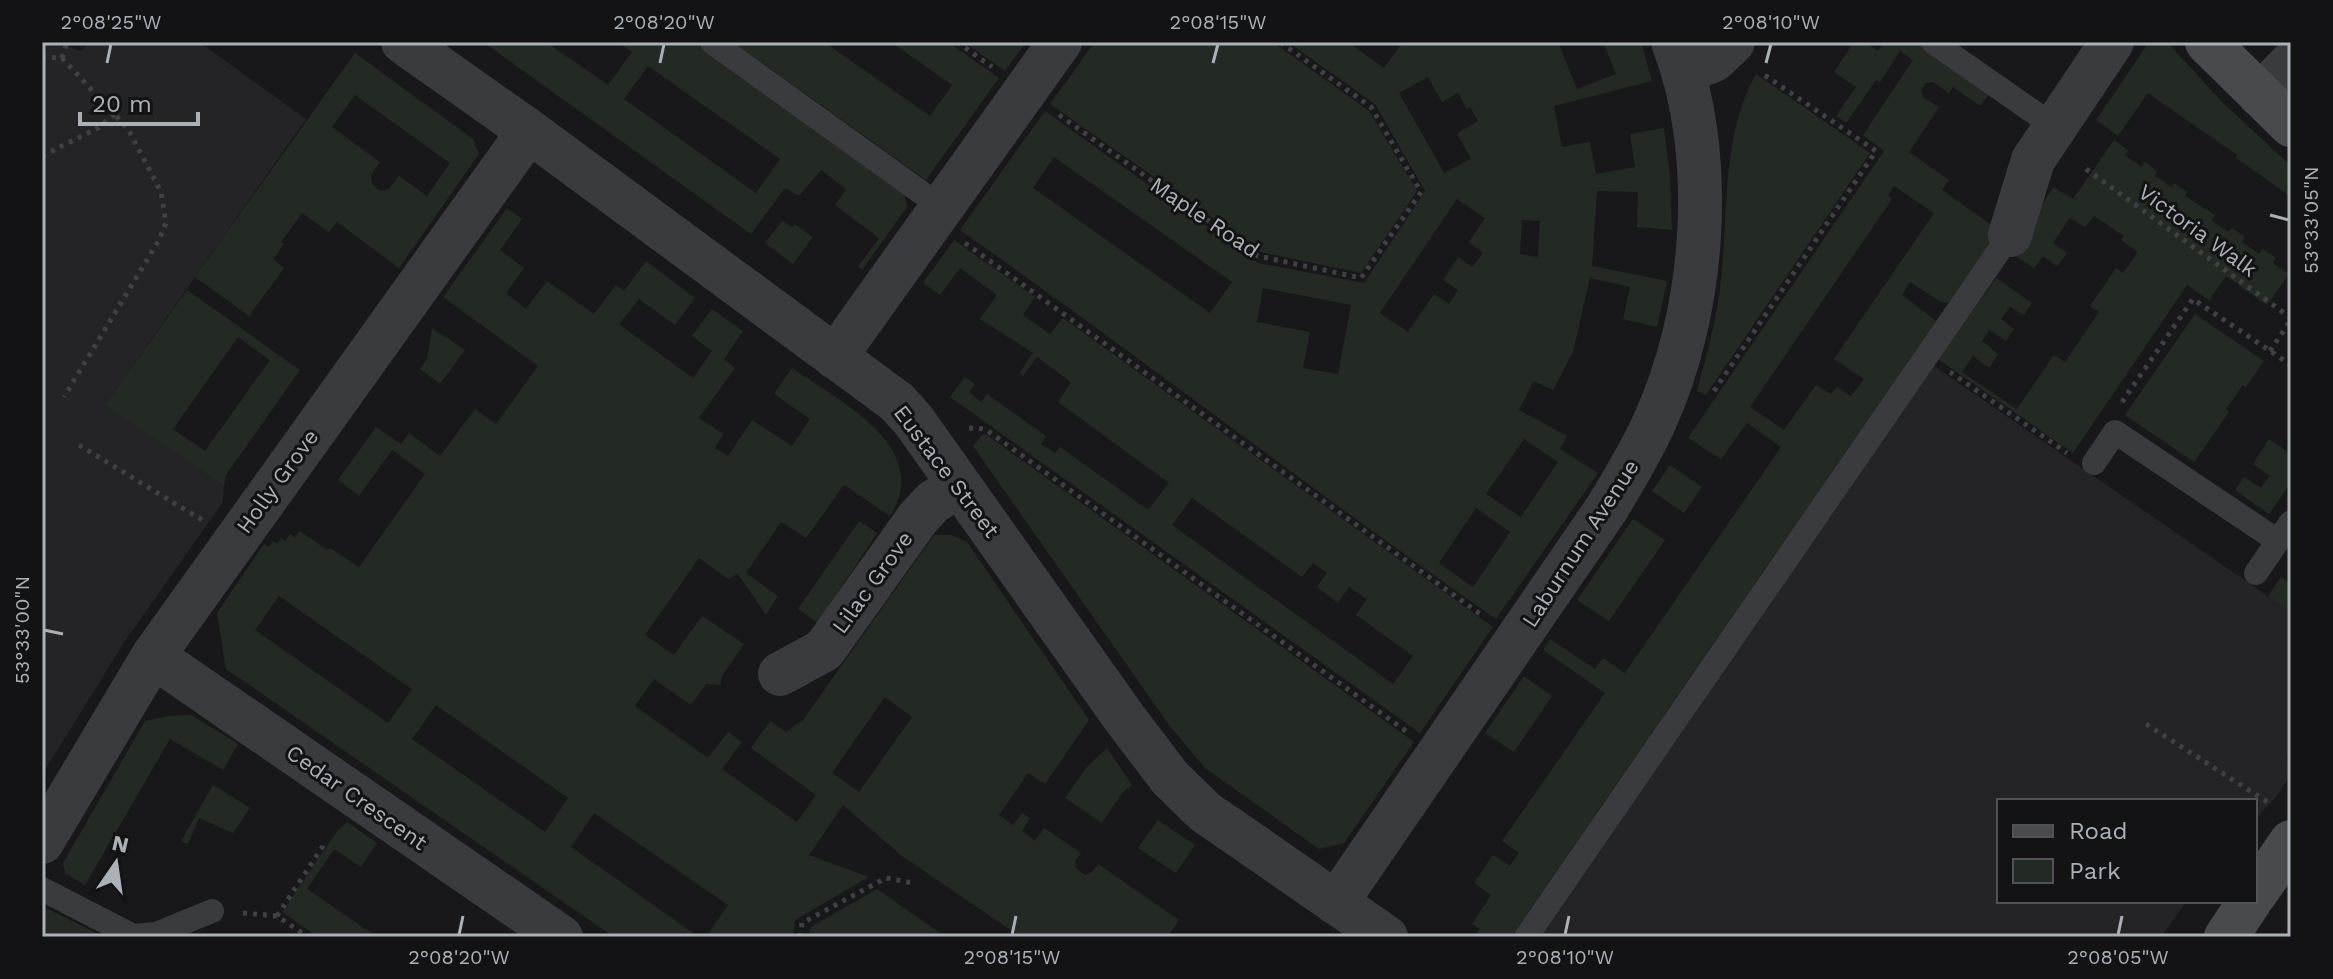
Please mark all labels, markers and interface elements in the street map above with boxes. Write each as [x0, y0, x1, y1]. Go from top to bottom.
text: 2°08'25"W [61, 10, 161, 34]
text: 2°08'20"W [613, 10, 715, 34]
text: 2°08'15"W [1169, 10, 1267, 34]
text: 2°08'10"W [1722, 10, 1820, 34]
scale bar [80, 76, 198, 126]
text: 20 m [92, 90, 152, 118]
text: 53°33'05"N [2299, 166, 2323, 274]
street label: Maple Road [1146, 172, 1264, 263]
street label: Victoria Walk [2134, 179, 2262, 282]
street label: Eustace Street [889, 400, 1005, 542]
street label: Holly Grove [231, 424, 323, 538]
street label: Laburnum Avenue [1517, 455, 1644, 632]
street label: Lilac Grove [827, 526, 918, 638]
text: 53°33'00"N [10, 576, 34, 684]
street label: Cedar Crescent [282, 740, 432, 855]
legend [1997, 799, 2257, 903]
text: Road [2069, 817, 2128, 845]
north arrow [76, 823, 156, 903]
text: N [110, 830, 131, 858]
text: Park [2069, 857, 2121, 885]
text: 2°08'20"W [408, 945, 510, 969]
text: 2°08'15"W [963, 945, 1061, 969]
text: 2°08'10"W [1516, 945, 1614, 969]
text: 2°08'05"W [2067, 945, 2169, 969]

